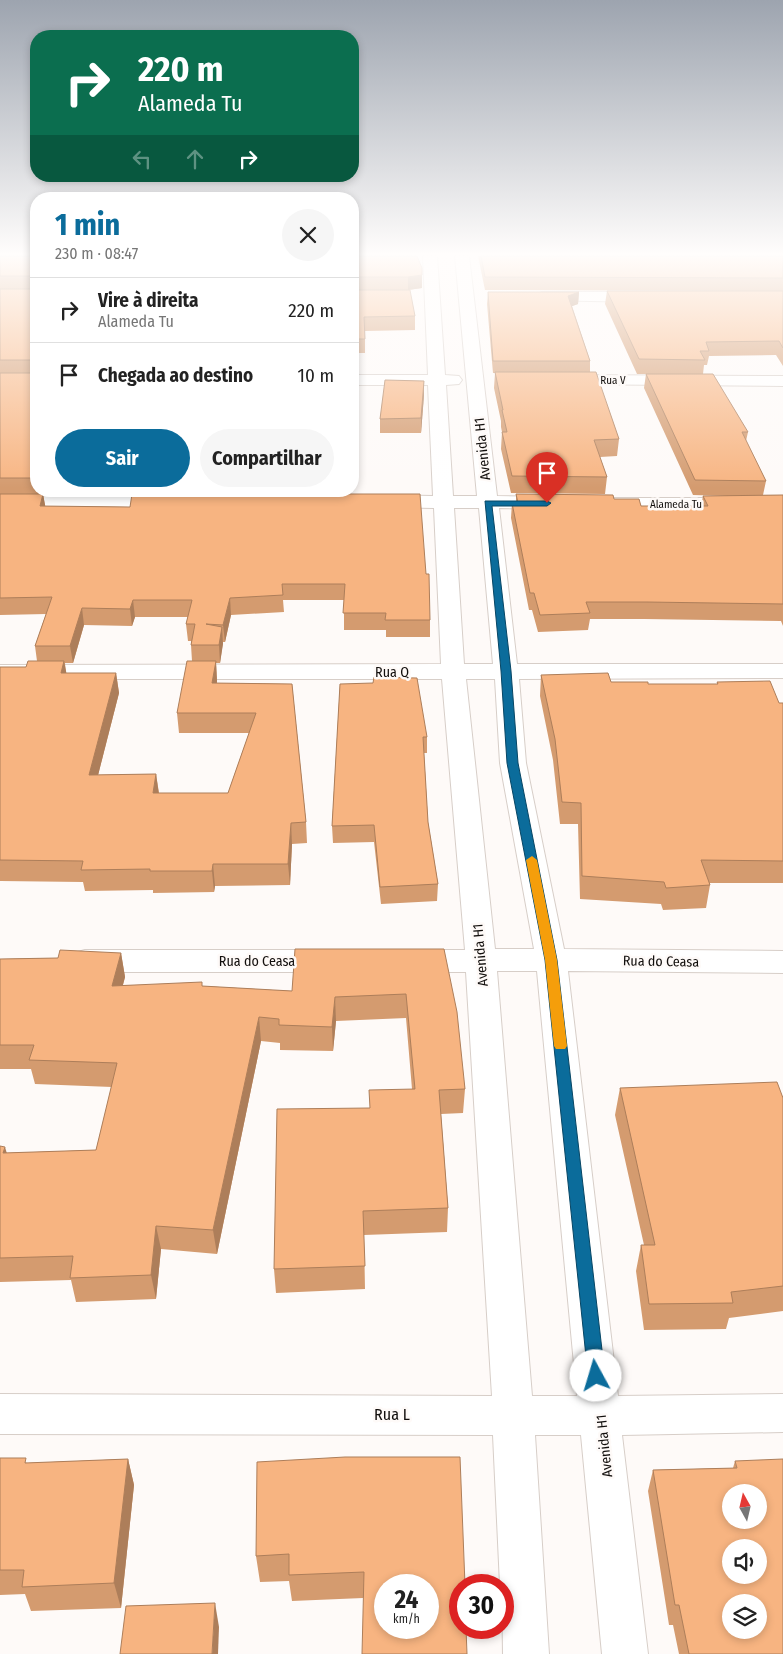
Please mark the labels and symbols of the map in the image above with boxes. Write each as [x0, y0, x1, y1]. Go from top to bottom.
street label: Rua V [600, 374, 626, 387]
street label: Avenida H1 [471, 417, 494, 481]
pin [526, 452, 568, 503]
street label: Alameda Tu [650, 498, 702, 511]
street label: Rua Q [375, 664, 409, 681]
street label: Avenida H1 [469, 923, 492, 987]
street label: Rua do Ceasa [623, 952, 699, 971]
street label: Rua do Ceasa [219, 953, 295, 970]
position arrow [569, 1349, 621, 1401]
street label: Rua L [374, 1405, 410, 1424]
street label: Avenida H1 [593, 1414, 616, 1478]
north arrow [722, 1484, 768, 1529]
speed limit sign: 30 [449, 1574, 514, 1639]

